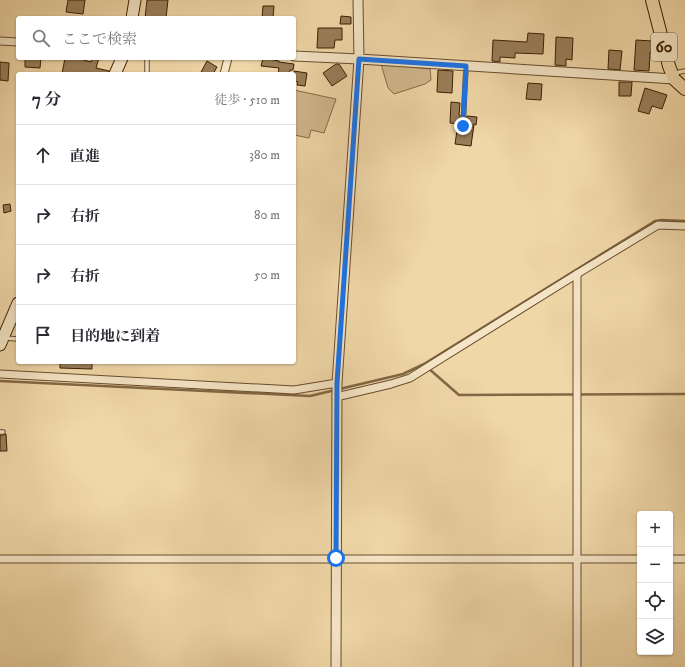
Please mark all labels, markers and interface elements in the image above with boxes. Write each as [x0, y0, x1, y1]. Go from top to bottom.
search box [16, 16, 296, 60]
icon: search [30, 27, 52, 49]
text: ここで検索 [62, 30, 137, 49]
road number: 60 [651, 33, 677, 61]
text: 7 分 [32, 89, 62, 111]
text: 徒歩 · 510 m [215, 92, 280, 108]
route end [454, 117, 472, 135]
icon: ahead [32, 144, 54, 166]
text: 直進 [70, 147, 100, 166]
text: 380 m [249, 147, 280, 163]
icon: right [32, 204, 54, 226]
text: 右折 [70, 207, 100, 226]
text: 80 m [254, 207, 280, 223]
icon: right [32, 264, 54, 286]
text: 右折 [70, 267, 100, 286]
text: 50 m [254, 267, 280, 283]
icon: arrive [32, 324, 54, 346]
text: 目的地に到着 [70, 327, 160, 346]
map controls [637, 511, 673, 655]
button: + [637, 511, 673, 547]
button: − [637, 547, 673, 583]
route start [327, 549, 345, 567]
button: locate [637, 583, 673, 619]
button: layers [637, 619, 673, 655]

